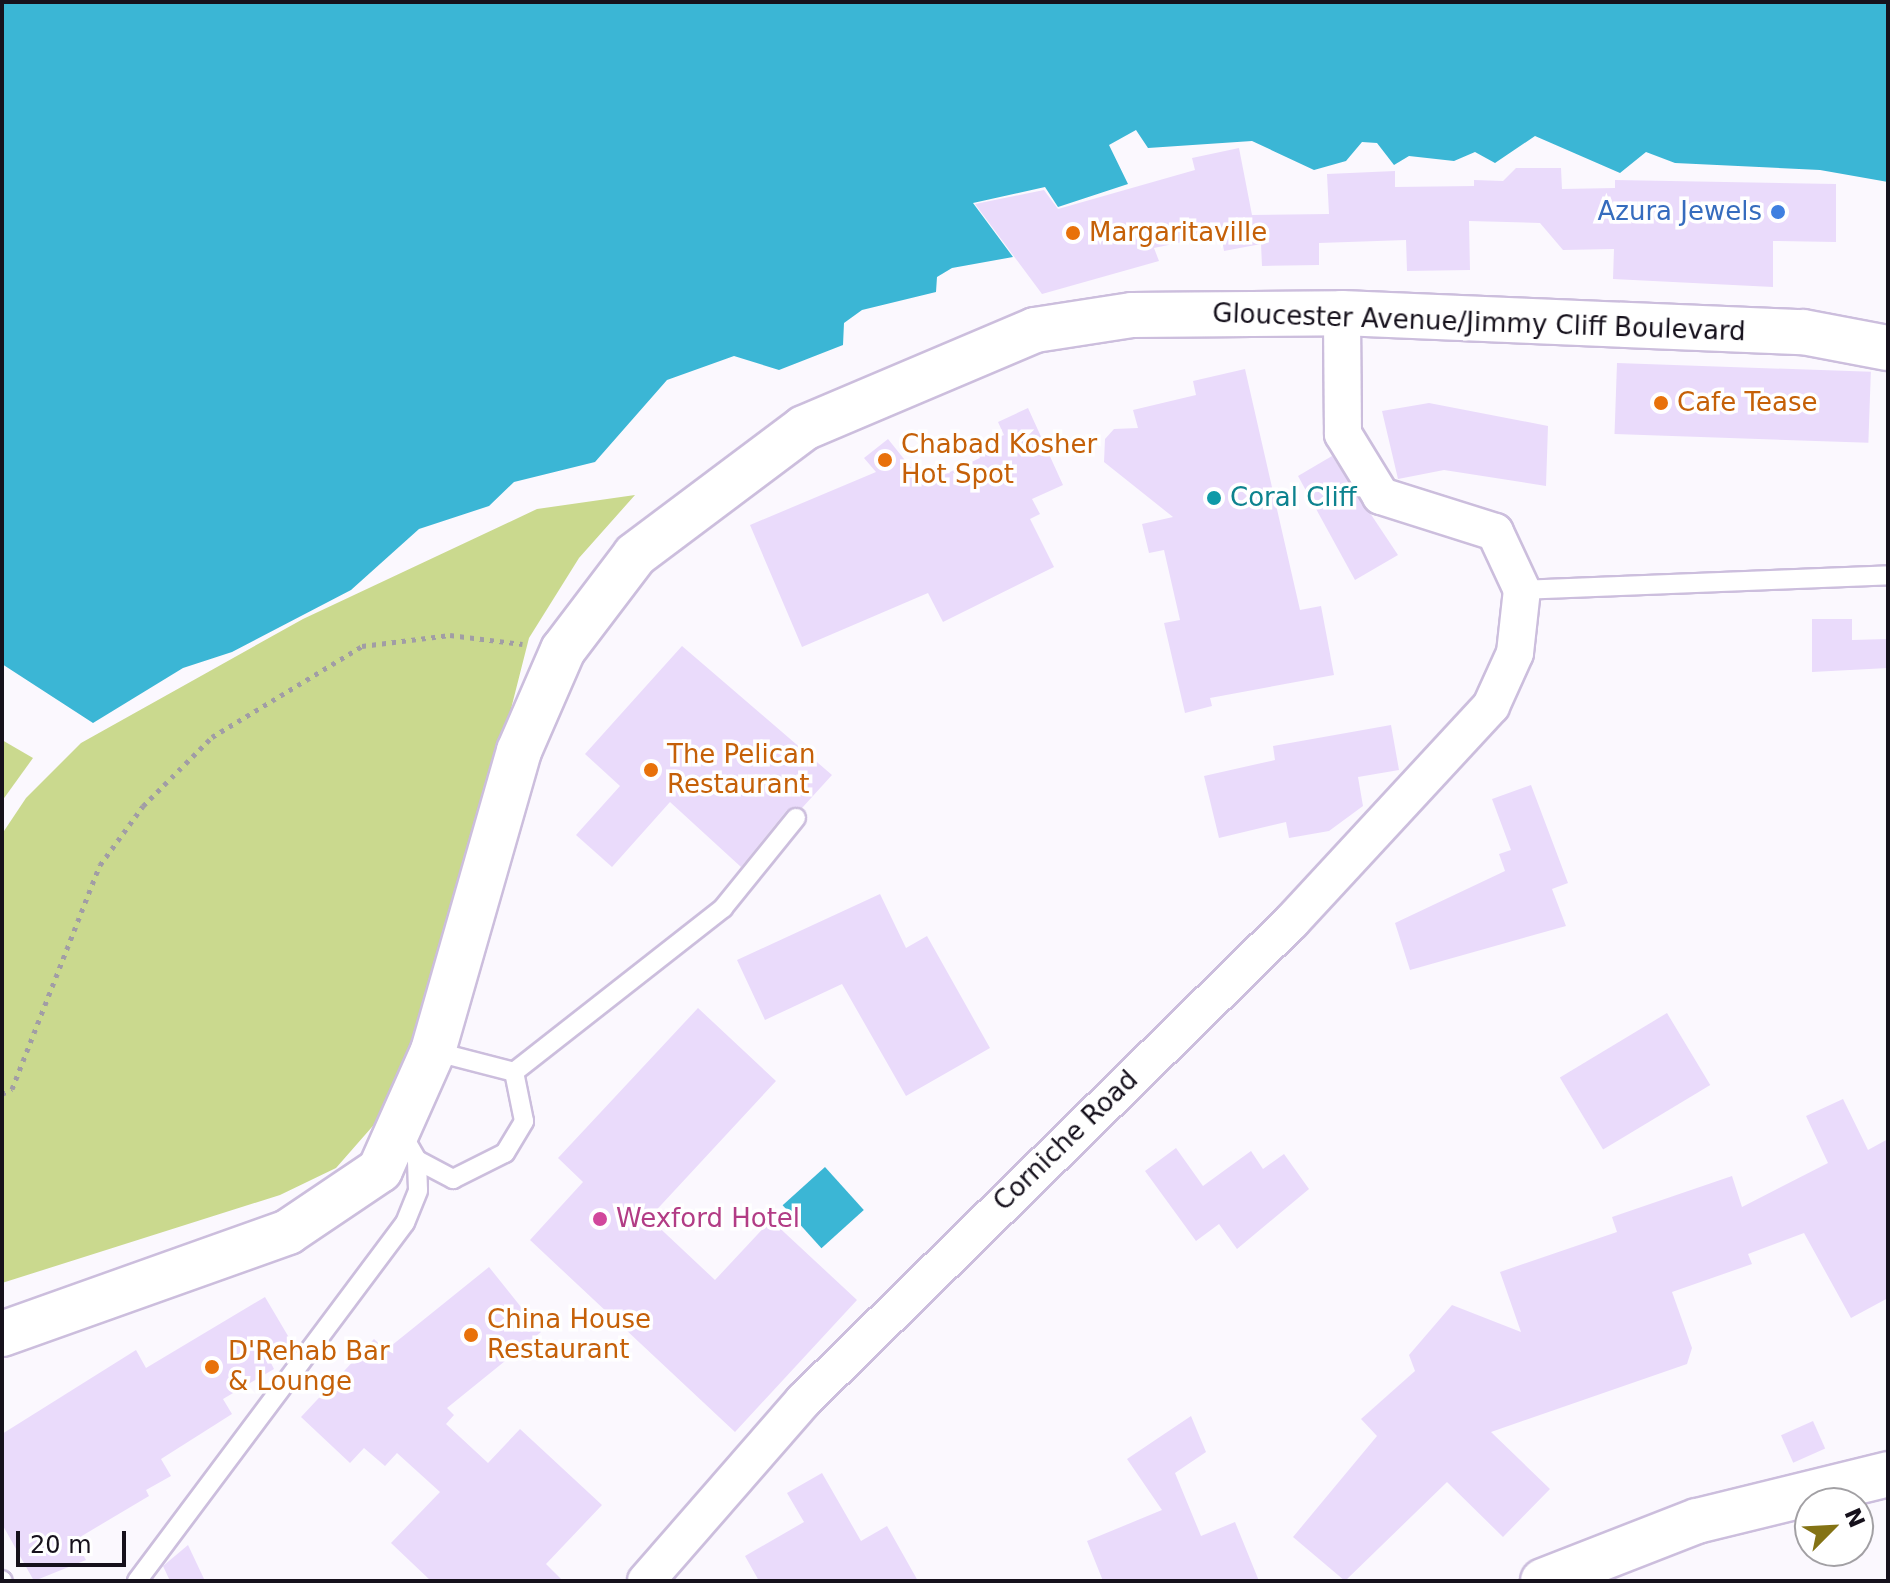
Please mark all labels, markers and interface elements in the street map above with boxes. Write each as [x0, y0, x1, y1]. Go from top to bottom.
place label: Azura Jewels [1598, 196, 1762, 228]
marker: Azura Jewels [1769, 203, 1787, 221]
place label: Margaritaville [1089, 217, 1267, 249]
marker: Margaritaville [1064, 224, 1082, 242]
street label: Gloucester Avenue/Jimmy Cliff Boulevard [1212, 298, 1746, 348]
place label: Cafe Tease [1677, 387, 1817, 419]
marker: Cafe Tease [1652, 394, 1670, 412]
place label: Chabad Kosher Hot Spot [901, 429, 1097, 490]
marker: Chabad Kosher Hot Spot [876, 451, 894, 469]
place label: Coral Cliff [1230, 482, 1357, 514]
marker: Coral Cliff [1205, 489, 1223, 507]
place label: The Pelican Restaurant [667, 739, 816, 800]
marker: The Pelican Restaurant [642, 761, 660, 779]
street label: Corniche Road [987, 1064, 1145, 1218]
place label: Wexford Hotel [616, 1203, 800, 1235]
marker: Wexford Hotel [591, 1210, 609, 1228]
place label: China House Restaurant [487, 1304, 651, 1366]
marker: China House Restaurant [462, 1326, 480, 1344]
place label: D'Rehab Bar & Lounge [228, 1336, 390, 1398]
marker: D'Rehab Bar & Lounge [203, 1358, 221, 1376]
north arrow [1794, 1487, 1874, 1567]
text: N [1839, 1504, 1870, 1531]
scale bar [20, 1515, 130, 1565]
text: 20 m [30, 1531, 92, 1559]

